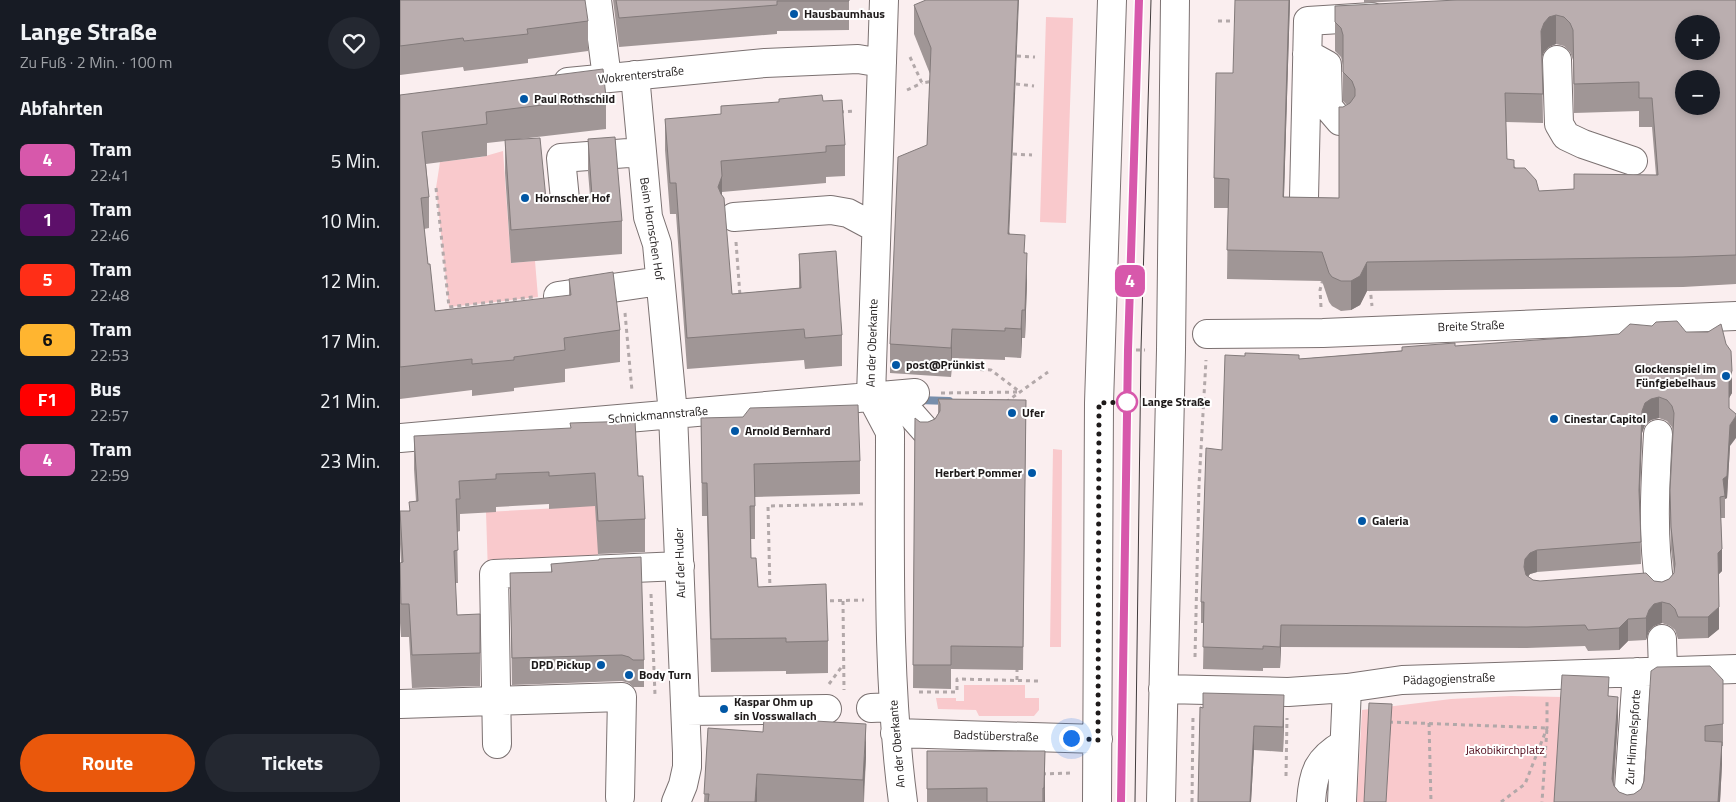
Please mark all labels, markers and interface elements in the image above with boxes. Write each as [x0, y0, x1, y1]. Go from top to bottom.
place label: Hausbaumhaus [804, 4, 885, 23]
marker: Hausbaumhaus [788, 8, 800, 20]
text: Lange Straße [20, 13, 157, 49]
map controls [1675, 15, 1720, 115]
button: + [1675, 15, 1720, 60]
button: heart [328, 17, 380, 69]
text: Zu Fuß · 2 Min. · 100 m [20, 50, 173, 74]
street label: Wokrenterstraße [597, 61, 685, 88]
button: − [1675, 70, 1720, 115]
place label: Paul Rothschild [534, 89, 615, 108]
text: Abfahrten [20, 93, 103, 122]
marker: Paul Rothschild [518, 93, 530, 105]
text: Tram [90, 134, 132, 163]
text: 4 [42, 146, 53, 173]
text: 5 Min. [331, 146, 380, 175]
text: 22:41 [90, 163, 129, 187]
street label: Beim Hornschen Hof [635, 176, 670, 282]
place label: Hornscher Hof [535, 188, 611, 207]
marker: Hornscher Hof [519, 192, 531, 204]
text: Tram [90, 194, 132, 223]
text: 1 [42, 206, 53, 233]
text: 10 Min. [320, 206, 380, 235]
text: 22:46 [90, 223, 129, 247]
text: Tram [90, 254, 132, 283]
line badge: 4 [1114, 265, 1146, 297]
text: 5 [42, 266, 53, 293]
text: 12 Min. [320, 266, 380, 295]
text: 4 [1125, 267, 1135, 294]
text: 22:48 [90, 283, 129, 307]
street label: An der Oberkante [860, 299, 883, 387]
text: Tram [90, 314, 132, 343]
street label: Breite Straße [1437, 315, 1505, 336]
text: 6 [42, 326, 53, 353]
text: 17 Min. [320, 326, 380, 355]
text: 22:53 [90, 343, 129, 367]
place label: post@Prünkist [906, 355, 985, 374]
marker: post@Prünkist [890, 359, 902, 371]
place label: Glockenspiel im Fünfgiebelhaus [1634, 359, 1716, 392]
marker: Glockenspiel im Fünfgiebelhaus [1720, 370, 1732, 382]
text: Bus [90, 374, 121, 403]
text: F1 [38, 386, 57, 413]
text: 21 Min. [320, 386, 380, 415]
marker: Lange Straße [1116, 391, 1138, 413]
place label: Lange Straße [1142, 392, 1211, 411]
street label: Schnickmannstraße [607, 401, 709, 428]
text: 22:57 [90, 403, 129, 427]
place label: Ufer [1022, 403, 1045, 422]
marker: Ufer [1006, 407, 1018, 419]
place label: Cinestar Capitol [1564, 409, 1646, 428]
marker: Cinestar Capitol [1548, 413, 1560, 425]
place label: Arnold Bernhard [745, 421, 831, 440]
marker: Arnold Bernhard [729, 425, 741, 437]
text: Tram [90, 434, 132, 463]
text: 4 [42, 446, 53, 473]
text: 23 Min. [320, 446, 380, 475]
text: 22:59 [90, 463, 129, 487]
place label: Herbert Pommer [935, 463, 1023, 482]
marker: Herbert Pommer [1026, 467, 1038, 479]
place label: Galeria [1372, 511, 1409, 530]
marker: Galeria [1356, 515, 1368, 527]
street label: Auf der Huder [669, 528, 690, 599]
place label: DPD Pickup [531, 655, 591, 674]
marker: DPD Pickup [595, 659, 607, 671]
place label: Body Turn [639, 665, 691, 684]
street label: Pädagogienstraße [1403, 667, 1495, 690]
marker: Body Turn [623, 669, 635, 681]
street label: Zur Himmelspforte [1620, 689, 1645, 785]
place label: Kaspar Ohm up sin Vosswallach [734, 692, 817, 725]
street label: An der Oberkante [883, 699, 910, 789]
marker: Kaspar Ohm up sin Vosswallach [718, 703, 730, 715]
street label: Badstüberstraße [953, 725, 1039, 746]
your location [1059, 726, 1084, 751]
button: Route [20, 734, 195, 792]
button: Tickets [205, 734, 380, 792]
park label: Jakobikirchplatz [1465, 740, 1545, 759]

